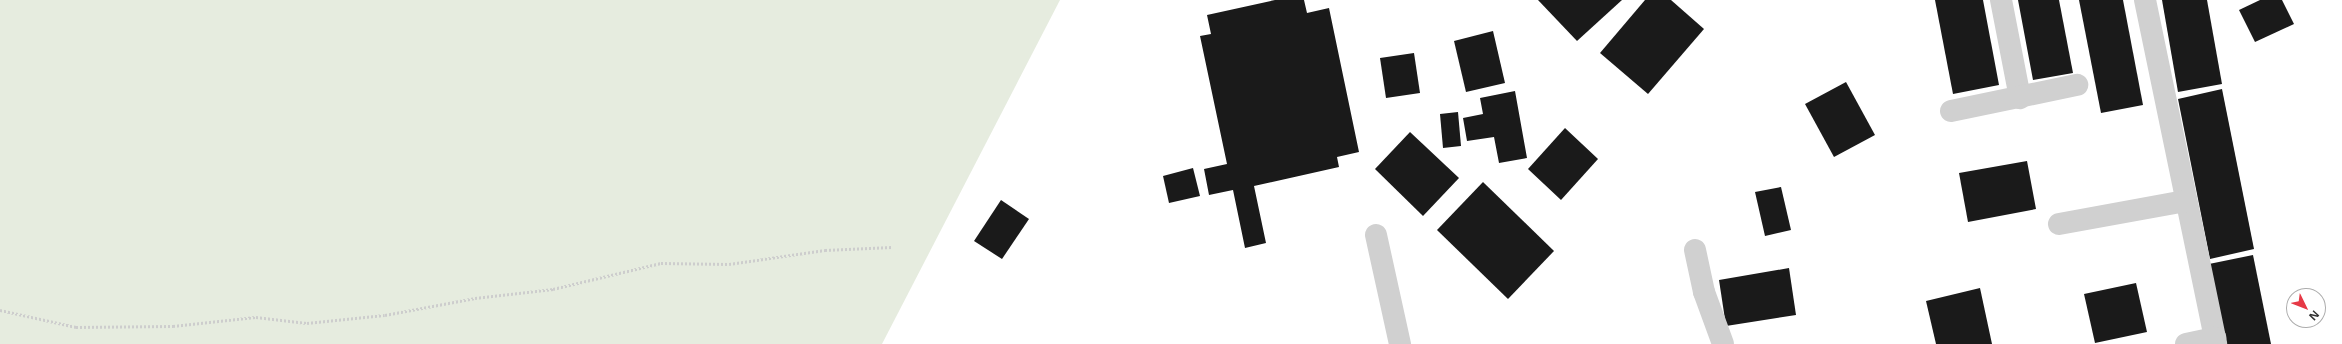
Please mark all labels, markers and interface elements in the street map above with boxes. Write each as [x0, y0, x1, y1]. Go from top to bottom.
north arrow [2286, 288, 2326, 328]
text: N [2306, 307, 2323, 324]

